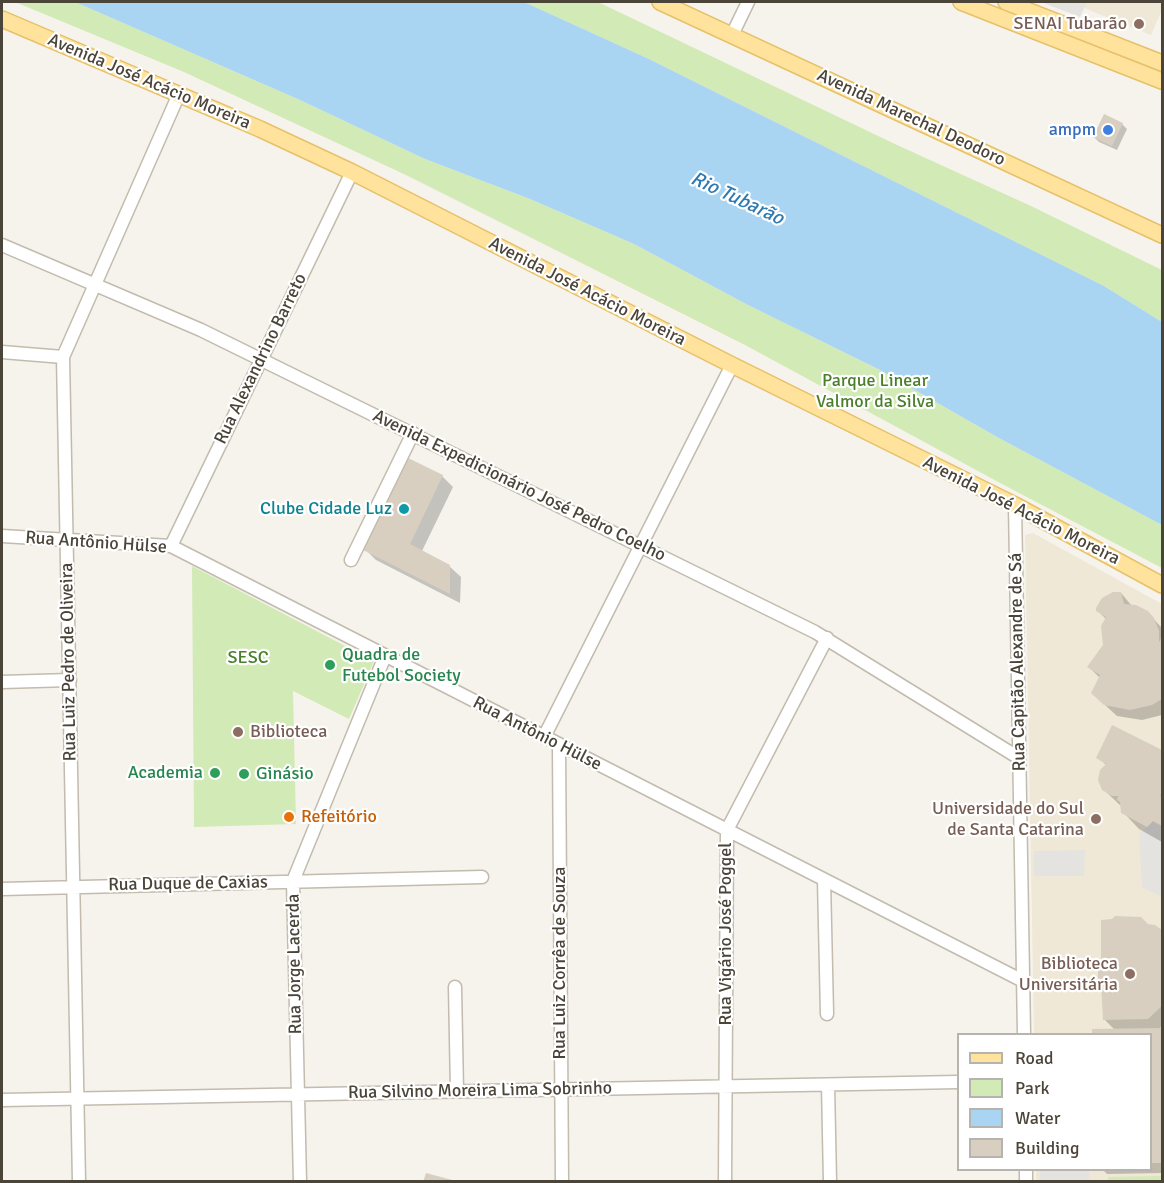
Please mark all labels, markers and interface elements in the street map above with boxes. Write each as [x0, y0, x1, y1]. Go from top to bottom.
place label: SENAI Tubarão [1014, 13, 1127, 35]
marker: SENAI Tubarão [1132, 17, 1146, 31]
street label: Avenida José Acácio Moreira [44, 29, 254, 135]
street label: Avenida Marechal Deodoro [813, 65, 1009, 171]
place label: ampm [1049, 119, 1096, 141]
marker: ampm [1101, 123, 1115, 137]
water label: Rio Tubarão [687, 167, 787, 231]
street label: Avenida José Acácio Moreira [485, 233, 689, 351]
street label: Rua Alexandrino Barreto [210, 270, 312, 448]
park label: Parque Linear Valmor da Silva [816, 370, 934, 412]
street label: Avenida Expedicionário José Pedro Coelho [369, 405, 669, 567]
street label: Avenida José Acácio Moreira [919, 452, 1123, 570]
place label: Clube Cidade Luz [260, 498, 392, 520]
marker: Clube Cidade Luz [397, 502, 411, 516]
street label: Rua Antônio Hülse [24, 527, 168, 559]
street label: Rua Capitão Alexandre de Sá [1005, 552, 1031, 772]
street label: Rua Luiz Pedro de Oliveira [56, 563, 82, 761]
place label: Quadra de Futebol Society [342, 644, 461, 686]
park label: SESC [228, 647, 268, 669]
marker: Quadra de Futebol Society [323, 658, 337, 672]
street label: Rua Antônio Hülse [469, 692, 605, 776]
place label: Biblioteca [250, 721, 327, 743]
marker: Biblioteca [231, 725, 245, 739]
place label: Academia [128, 762, 203, 784]
place label: Ginásio [256, 763, 314, 785]
marker: Academia [208, 766, 222, 780]
marker: Ginásio [237, 767, 251, 781]
place label: Universidade do Sul de Santa Catarina [932, 798, 1084, 840]
place label: Refeitório [301, 806, 377, 828]
marker: Refeitório [282, 810, 296, 824]
marker: Universidade do Sul de Santa Catarina [1089, 812, 1103, 826]
street label: Rua Vigário José Poggel [715, 843, 737, 1025]
street label: Rua Luiz Corrêa de Souza [549, 867, 571, 1059]
street label: Rua Duque de Caxias [108, 872, 268, 896]
street label: Rua Jorge Lacerda [283, 894, 307, 1034]
place label: Biblioteca Universitária [1019, 953, 1118, 996]
marker: Biblioteca Universitária [1123, 967, 1137, 981]
legend [957, 1033, 1152, 1171]
text: Road [1015, 1047, 1054, 1069]
text: Park [1015, 1077, 1050, 1099]
street label: Rua Silvino Moreira Lima Sobrinho [348, 1078, 612, 1104]
text: Water [1015, 1107, 1060, 1129]
text: Building [1015, 1137, 1079, 1159]

